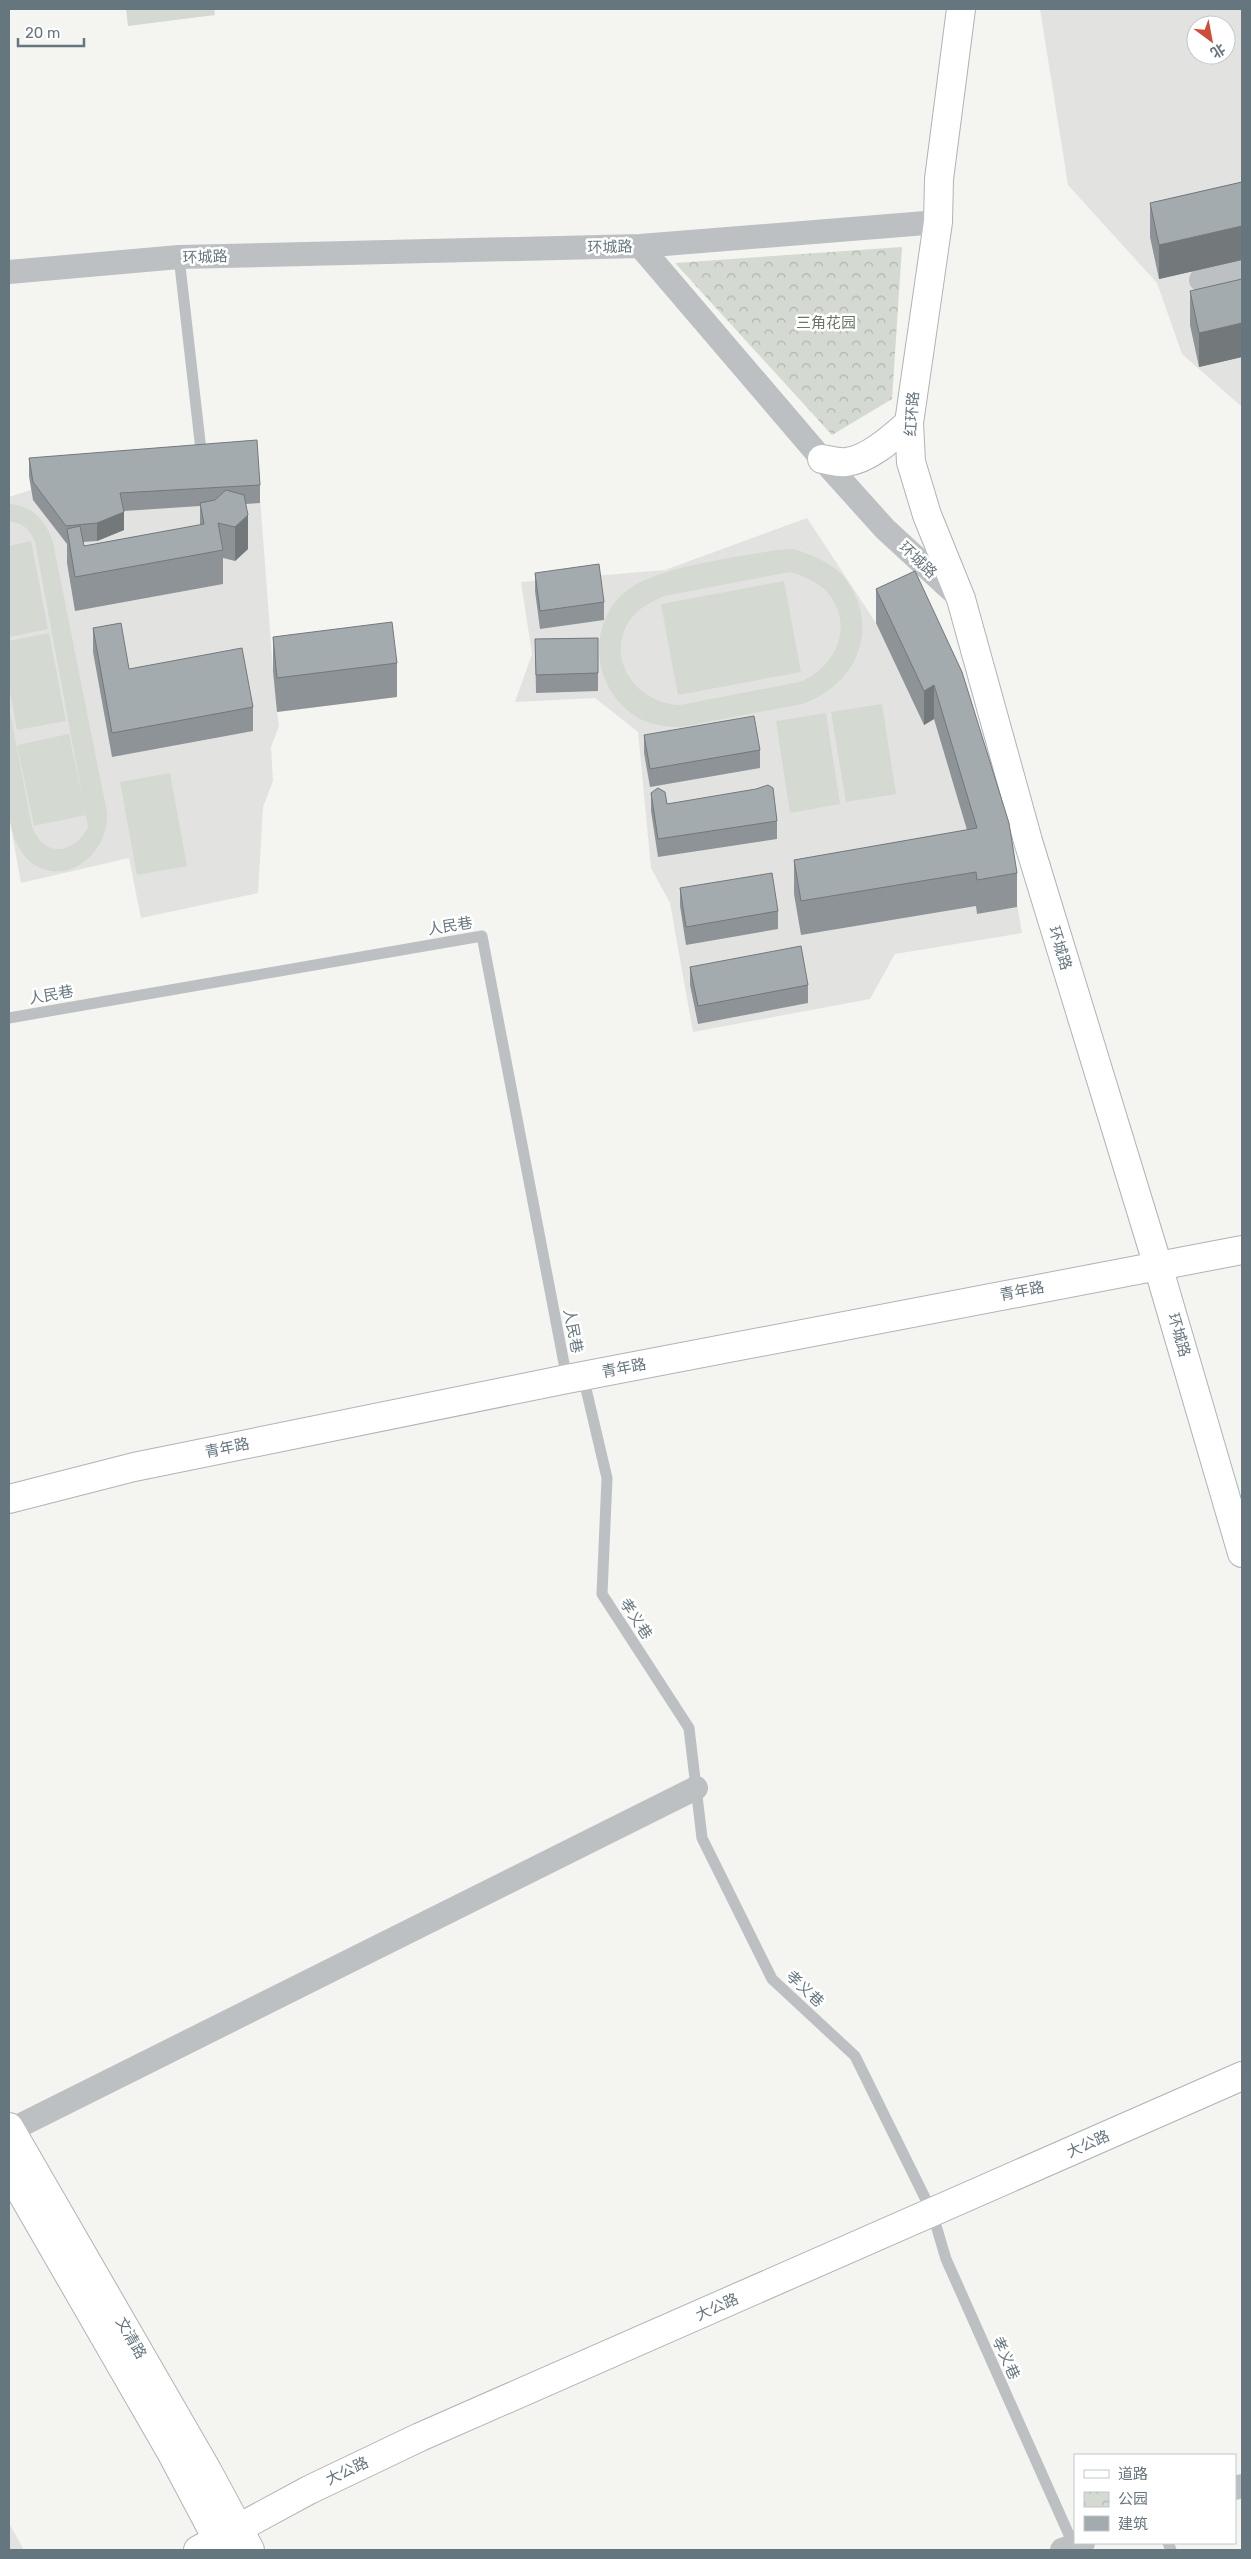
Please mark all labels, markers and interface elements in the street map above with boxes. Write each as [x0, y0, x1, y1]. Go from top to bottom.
scale bar [18, 15, 84, 47]
north arrow [1186, 15, 1236, 65]
text: 20 m [25, 24, 60, 42]
text: 北 [1207, 40, 1228, 62]
street label: 环城路 [587, 238, 633, 256]
street label: 环城路 [182, 247, 228, 267]
park label: 三角花园 [796, 314, 856, 332]
street label: 红环路 [901, 391, 923, 437]
street label: 环城路 [895, 538, 941, 582]
street label: 人民巷 [426, 914, 474, 938]
street label: 环城路 [1045, 924, 1075, 972]
street label: 人民巷 [27, 982, 75, 1008]
street label: 青年路 [998, 1278, 1046, 1304]
street label: 人民巷 [560, 1307, 586, 1355]
street label: 环城路 [1164, 1311, 1194, 1359]
street label: 青年路 [600, 1355, 648, 1381]
street label: 青年路 [203, 1435, 251, 1461]
street label: 孝义巷 [616, 1595, 656, 1643]
street label: 孝义巷 [782, 1967, 828, 2011]
street label: 大公路 [1064, 2127, 1112, 2161]
street label: 大公路 [693, 2290, 741, 2324]
street label: 文清路 [112, 2314, 150, 2362]
street label: 孝义巷 [989, 2334, 1023, 2382]
street label: 大公路 [323, 2453, 371, 2489]
legend [1074, 2454, 1236, 2544]
text: 道路 [1118, 2465, 1148, 2483]
text: 公园 [1118, 2490, 1148, 2508]
text: 建筑 [1118, 2515, 1148, 2533]

